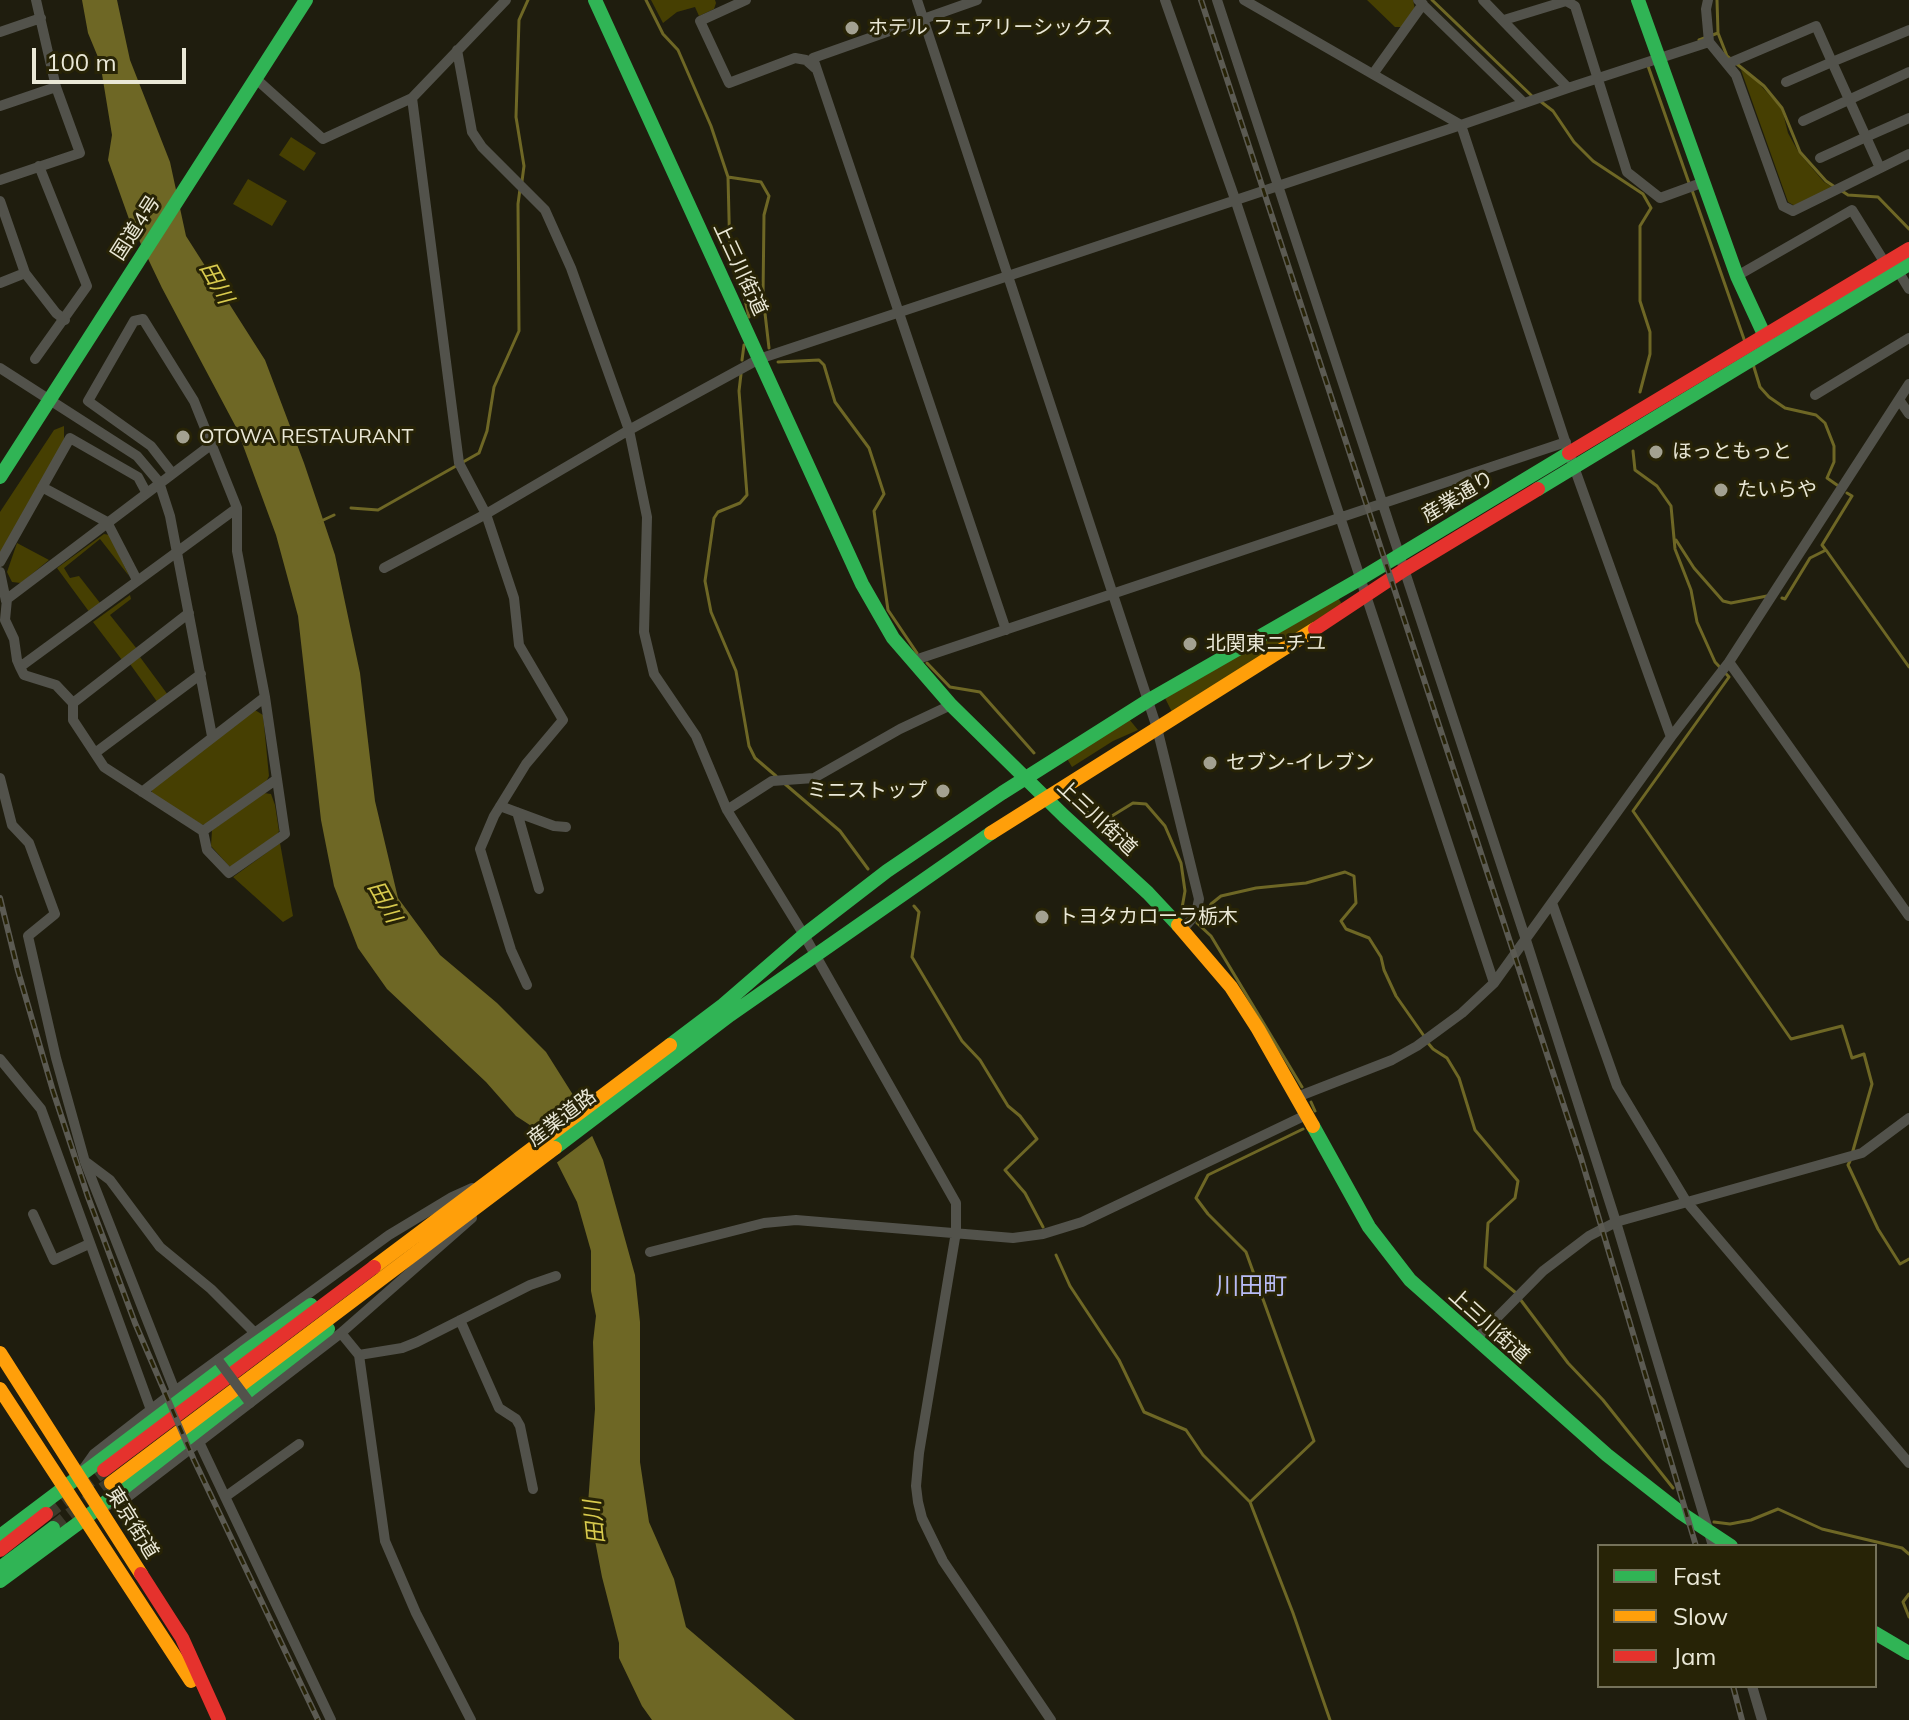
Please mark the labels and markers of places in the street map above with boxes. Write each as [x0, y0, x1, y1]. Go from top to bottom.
place label: ホテル フェアリーシックス [868, 16, 1113, 40]
marker: ホテル フェアリーシックス [843, 19, 861, 37]
place label: OTOWA RESTAURANT [199, 425, 414, 449]
marker: OTOWA RESTAURANT [174, 428, 192, 446]
place label: ほっともっと [1672, 440, 1792, 464]
marker: ほっともっと [1647, 443, 1665, 461]
place label: たいらや [1737, 478, 1817, 502]
marker: たいらや [1712, 481, 1730, 499]
place label: 北関東ニチユ [1206, 632, 1326, 656]
marker: 北関東ニチユ [1181, 635, 1199, 653]
place label: セブン-イレブン [1226, 751, 1375, 775]
marker: セブン-イレブン [1201, 754, 1219, 772]
place label: ミニストップ [807, 779, 927, 803]
marker: ミニストップ [934, 782, 952, 800]
place label: トヨタカローラ栃木 [1058, 905, 1238, 929]
marker: トヨタカローラ栃木 [1033, 908, 1051, 926]

